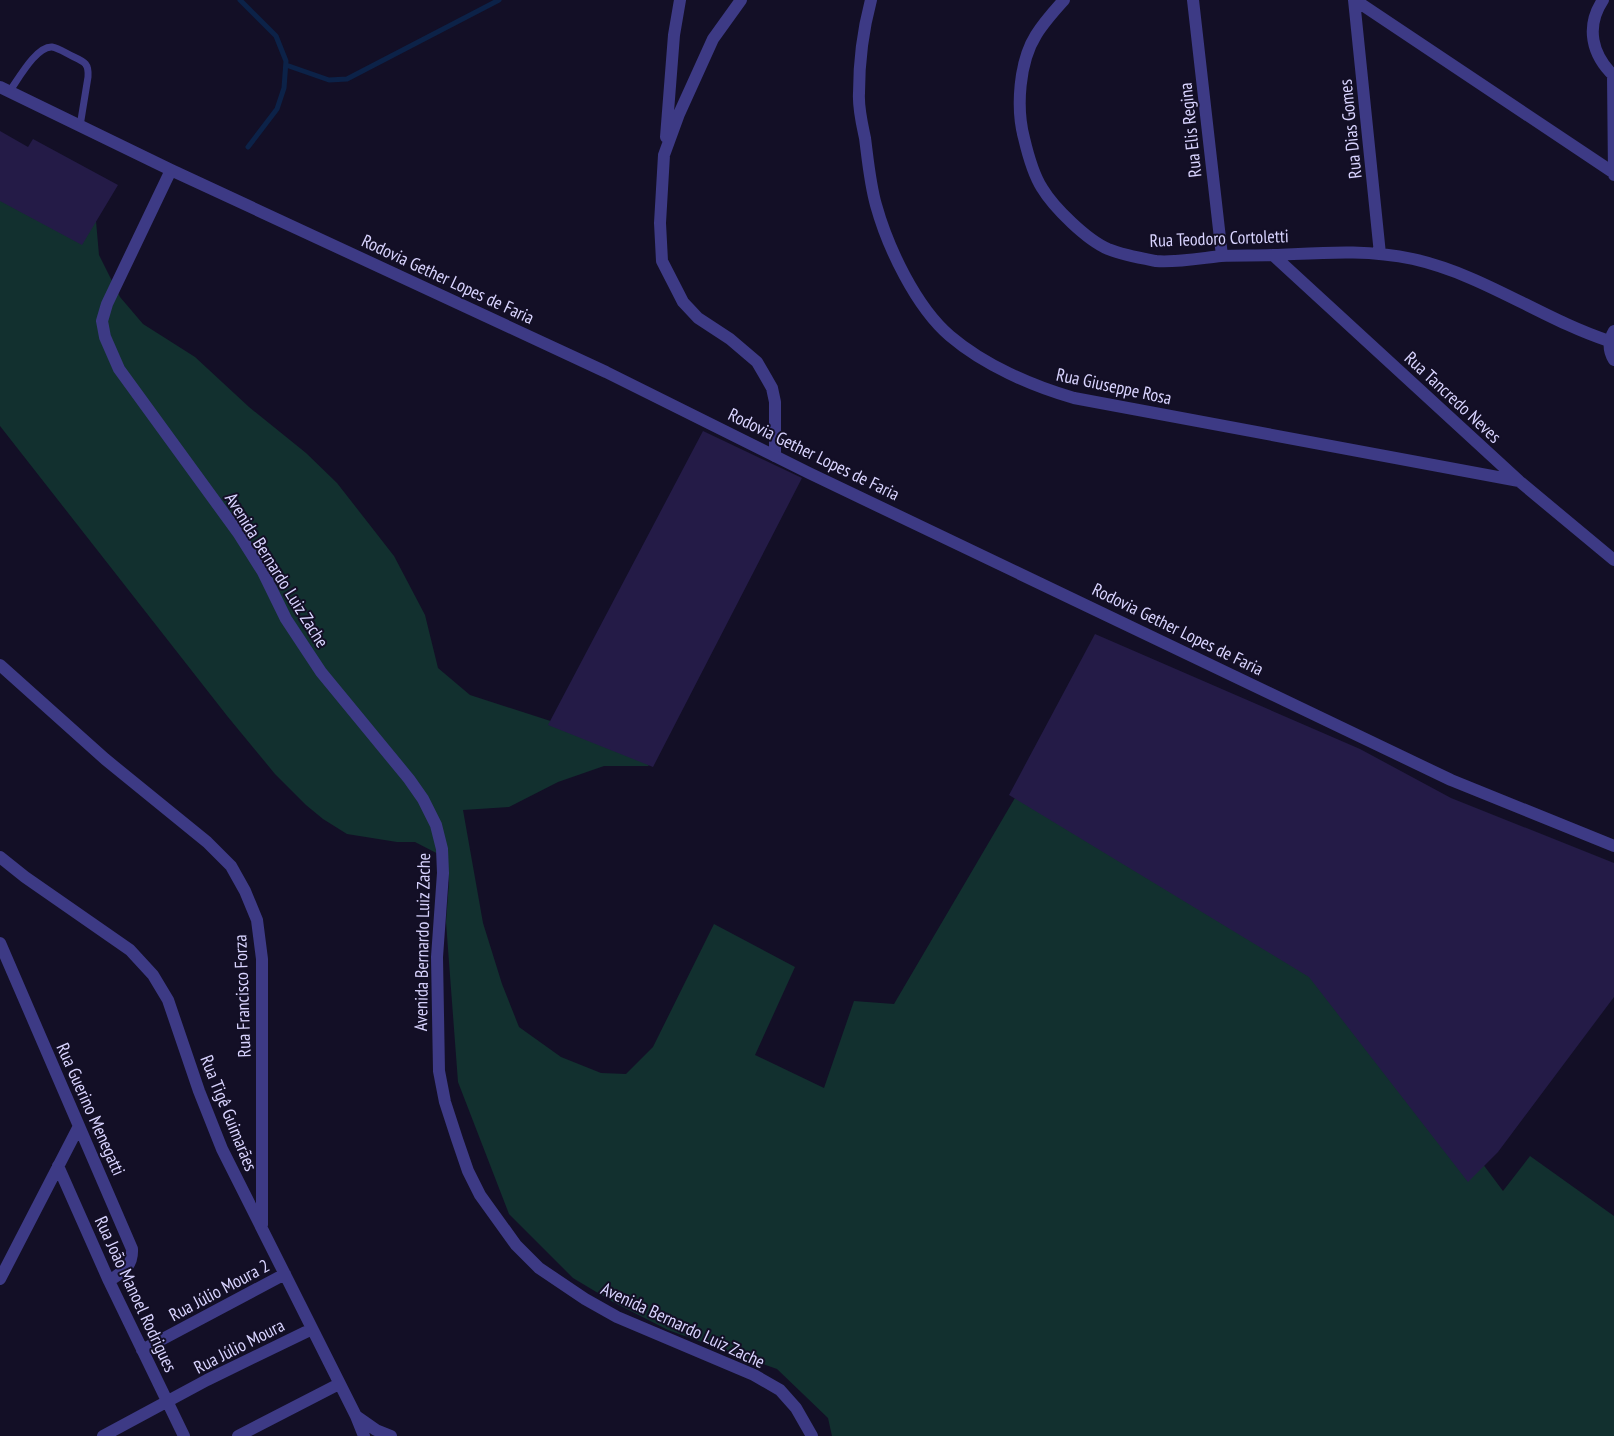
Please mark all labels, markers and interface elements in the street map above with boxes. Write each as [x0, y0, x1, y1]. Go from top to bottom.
street label: Rua Dias Gomes [1333, 78, 1367, 180]
street label: Rua Elis Regina [1174, 81, 1206, 179]
street label: Rua Teodoro Cortoletti [1149, 224, 1289, 252]
street label: Rodovia Gether Lopes de Faria [358, 229, 538, 329]
street label: Rua Tancredo Neves [1400, 346, 1506, 448]
street label: Rua Giuseppe Rosa [1054, 363, 1174, 409]
street label: Rodovia Gether Lopes de Faria [725, 403, 903, 505]
street label: Avenida Bernardo Luiz Zache [220, 488, 334, 652]
street label: Rodovia Gether Lopes de Faria [1089, 578, 1267, 680]
street label: Avenida Bernardo Luiz Zache [409, 853, 435, 1031]
street label: Rua Francisco Forza [228, 934, 256, 1058]
street label: Rua Guerino Menegatti [51, 1039, 131, 1179]
street label: Rua Tigê Guimarães [195, 1052, 263, 1174]
street label: Rua João Manoel Rodrigues [90, 1212, 182, 1376]
street label: Rua Júlio Moura 2 [165, 1254, 273, 1326]
street label: Avenida Bernardo Luiz Zache [597, 1277, 769, 1373]
street label: Rua Júlio Moura [190, 1313, 288, 1379]

